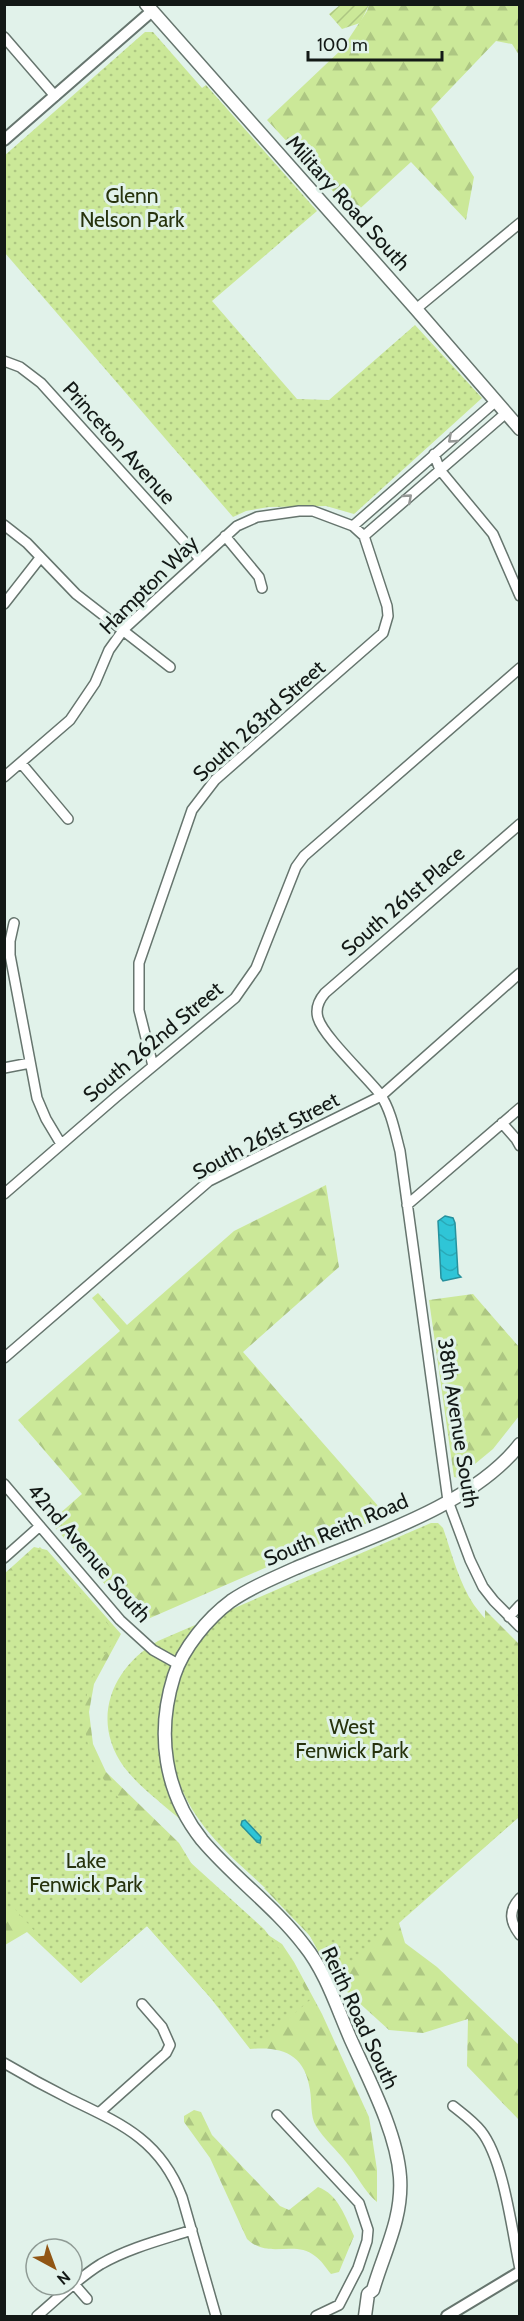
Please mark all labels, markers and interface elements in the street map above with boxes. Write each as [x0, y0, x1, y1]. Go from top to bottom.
scale bar [308, 24, 442, 62]
text: 100 m [317, 34, 368, 56]
street label: Military Road South [281, 130, 416, 275]
park label: Glenn Nelson Park [80, 183, 185, 232]
street label: Princeton Avenue [58, 376, 181, 509]
one-way arrow [448, 432, 459, 443]
one-way arrow [401, 494, 412, 505]
street label: Hampton Way [94, 530, 203, 639]
street label: South 263rd Street [187, 655, 330, 786]
street label: South 261st Place [336, 840, 470, 961]
street label: South 262nd Street [78, 976, 227, 1107]
street label: South 261st Street [188, 1086, 343, 1185]
street label: 38th Avenue South [433, 1336, 484, 1510]
street label: 42nd Avenue South [22, 1478, 156, 1627]
street label: South Reith Road [260, 1488, 412, 1571]
park label: West Fenwick Park [295, 1714, 409, 1763]
park label: Lake Fenwick Park [29, 1848, 143, 1897]
street label: Reith Road South [317, 1943, 404, 2093]
north arrow [24, 2237, 84, 2297]
text: N [53, 2267, 74, 2289]

